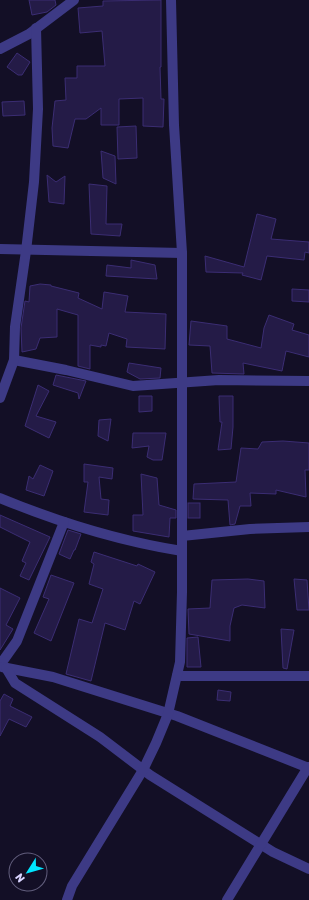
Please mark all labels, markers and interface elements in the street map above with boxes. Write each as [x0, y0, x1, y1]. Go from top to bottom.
north arrow [8, 852, 48, 892]
text: N [13, 871, 28, 885]

